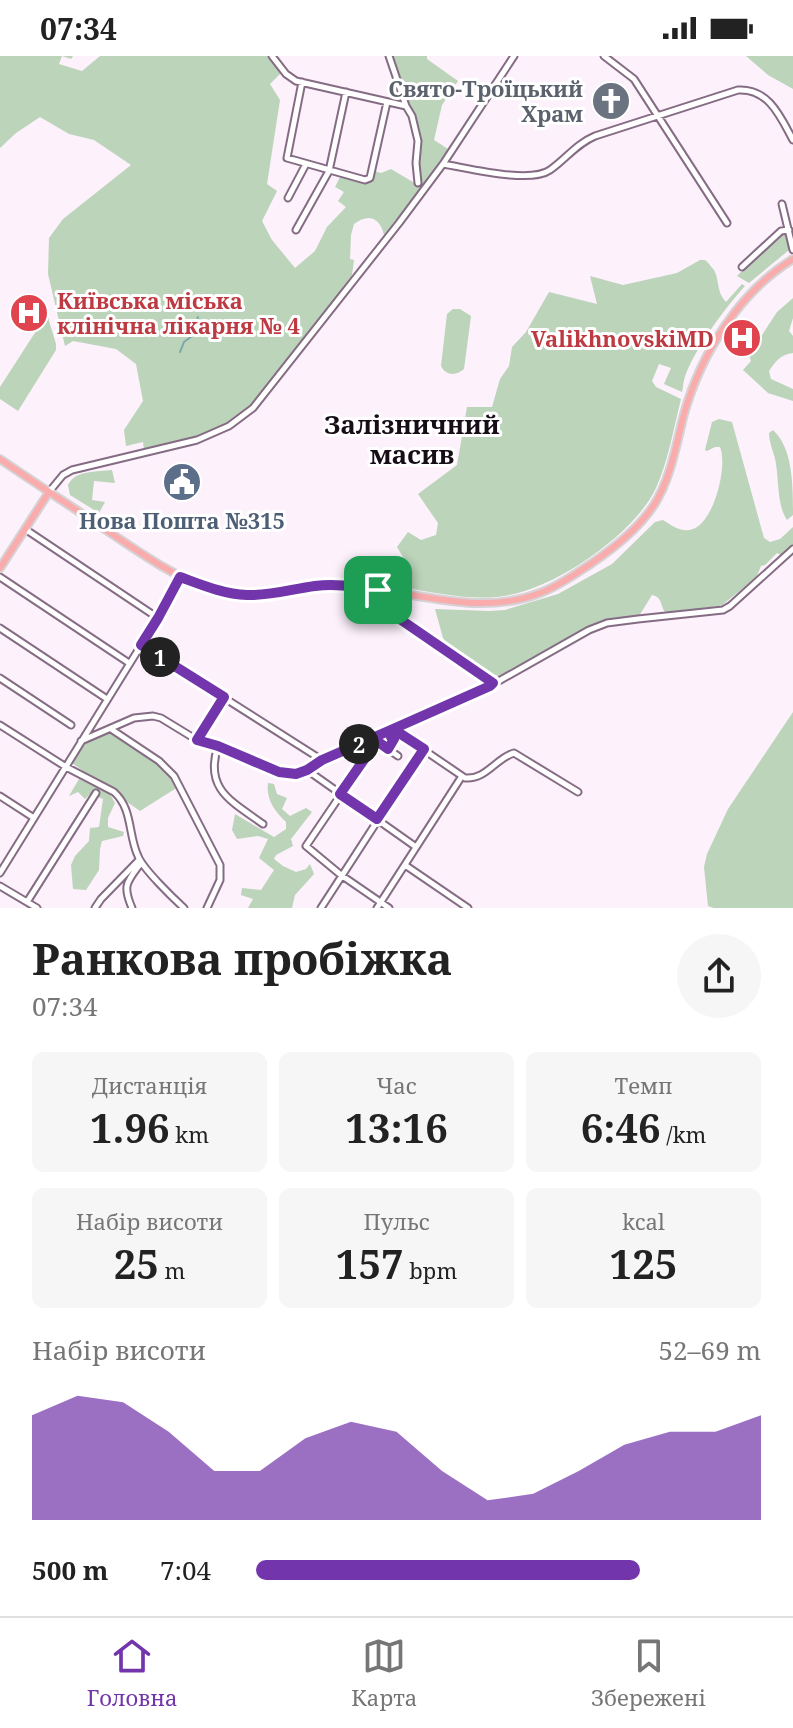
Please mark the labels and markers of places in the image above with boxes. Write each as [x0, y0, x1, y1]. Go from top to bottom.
place label: Свято-Троїцький Храм [389, 73, 583, 128]
church icon: Свято-Троїцький Храм [590, 80, 632, 122]
place label: Київська міська клінічна лікарня № 4 [57, 285, 300, 340]
hospital icon: Київська міська клінічна лікарня № 4 [8, 292, 50, 334]
hospital icon: ValikhnovskiMD [721, 317, 763, 359]
place label: ValikhnovskiMD [531, 323, 714, 353]
public building icon: Нова Пошта №315 [161, 461, 203, 503]
place label: Нова Пошта №315 [79, 505, 285, 535]
pin [344, 556, 412, 624]
pin: 1 [140, 637, 180, 677]
pin: 2 [339, 724, 379, 764]

